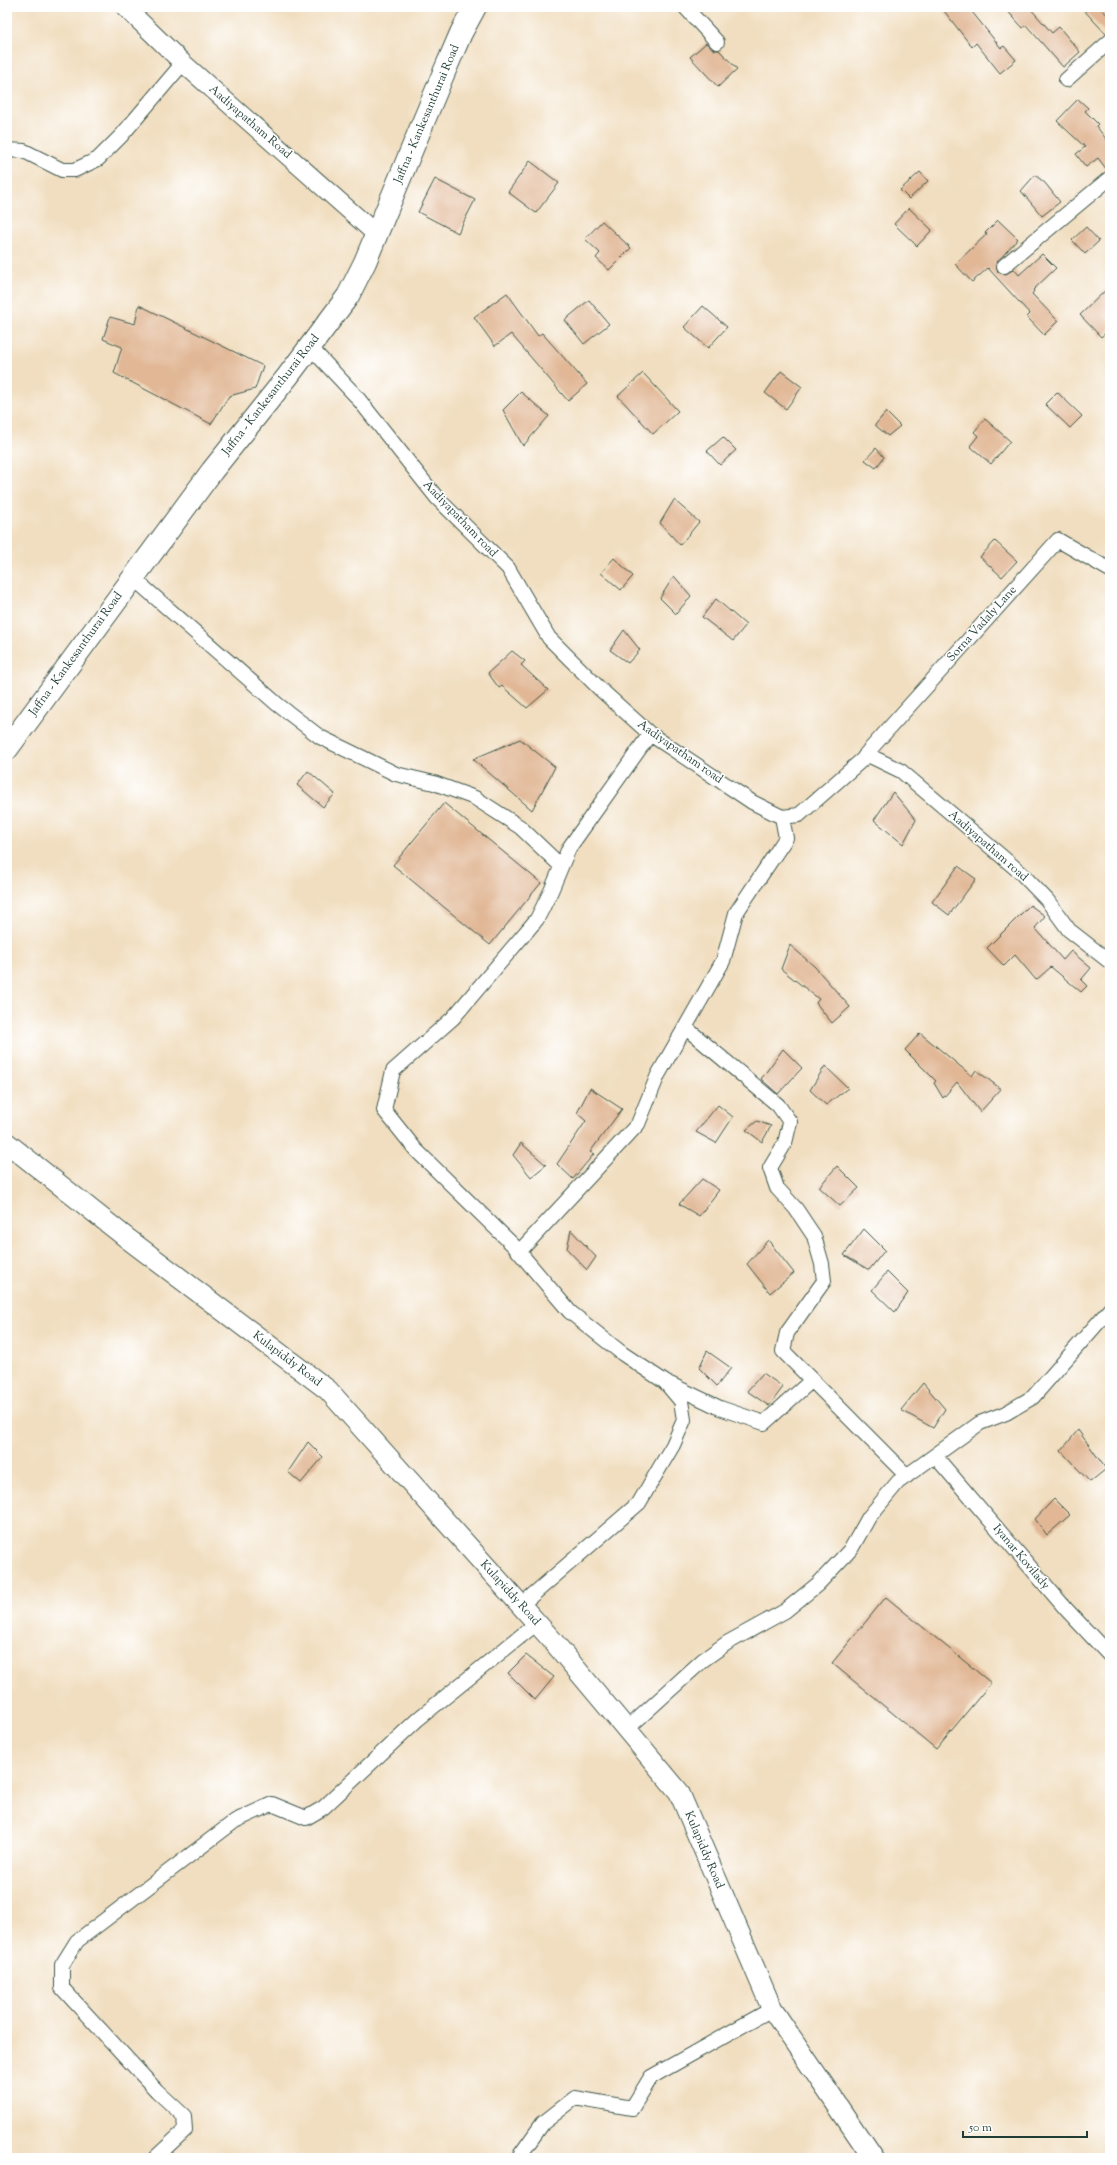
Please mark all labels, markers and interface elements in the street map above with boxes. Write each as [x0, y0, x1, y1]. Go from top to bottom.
street label: Jaffna - Kankesanthurai Road [389, 41, 465, 187]
street label: Aadiyapatham Road [205, 81, 296, 163]
street label: Jaffna - Kankesanthurai Road [217, 330, 324, 460]
street label: Aadiyapatham road [418, 476, 502, 562]
street label: Sorna Vadaly Lane [943, 582, 1021, 666]
street label: Jaffna - Kankesanthurai Road [24, 588, 127, 721]
street label: Aadiyapatham road [633, 716, 727, 788]
street label: Aadiyapatham road [944, 806, 1032, 886]
street label: Kulapiddy Road [249, 1327, 326, 1391]
street label: Iyanar Kovilady [988, 1520, 1054, 1594]
street label: Kulapiddy Road [476, 1556, 545, 1630]
street label: Kulapiddy Road [680, 1808, 729, 1892]
scale bar [963, 2113, 1087, 2139]
text: 50 m [968, 2119, 992, 2137]

